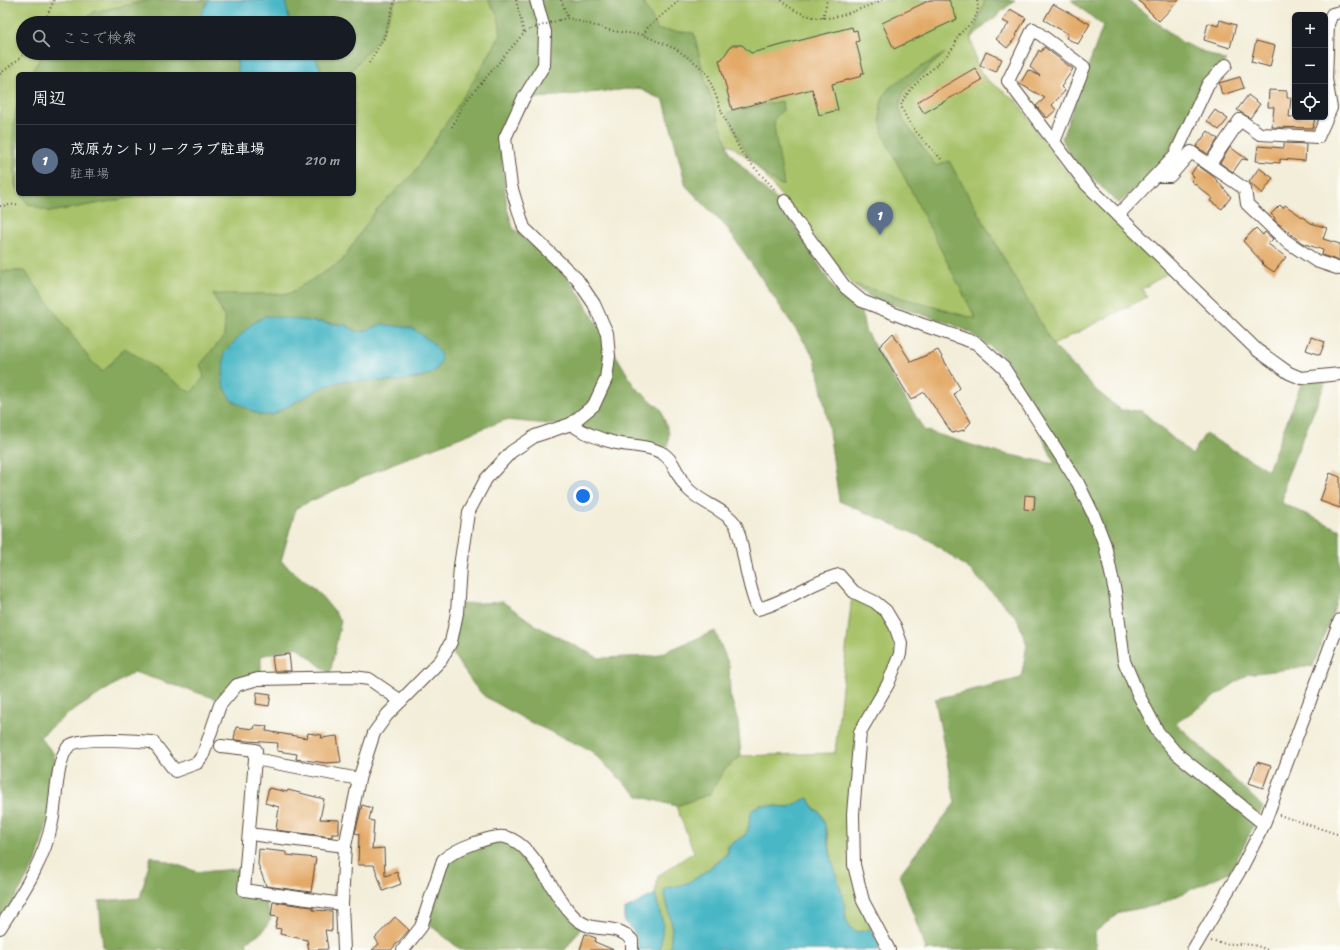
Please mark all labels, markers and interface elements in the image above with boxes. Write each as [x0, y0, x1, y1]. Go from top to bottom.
map controls [1292, 12, 1328, 120]
button: + [1292, 12, 1328, 48]
search box [16, 16, 356, 60]
text: ここで検索 [62, 25, 137, 51]
icon: search [30, 27, 52, 49]
button: − [1292, 48, 1328, 84]
text: 周辺 [32, 83, 66, 113]
button: locate [1292, 84, 1328, 120]
text: 茂原カントリークラブ駐車場 [70, 136, 265, 162]
text: 1 [42, 149, 48, 172]
text: 210 m [305, 149, 340, 172]
text: 駐車場 [70, 162, 109, 185]
pin: 1 [867, 202, 893, 235]
your location [573, 486, 593, 506]

